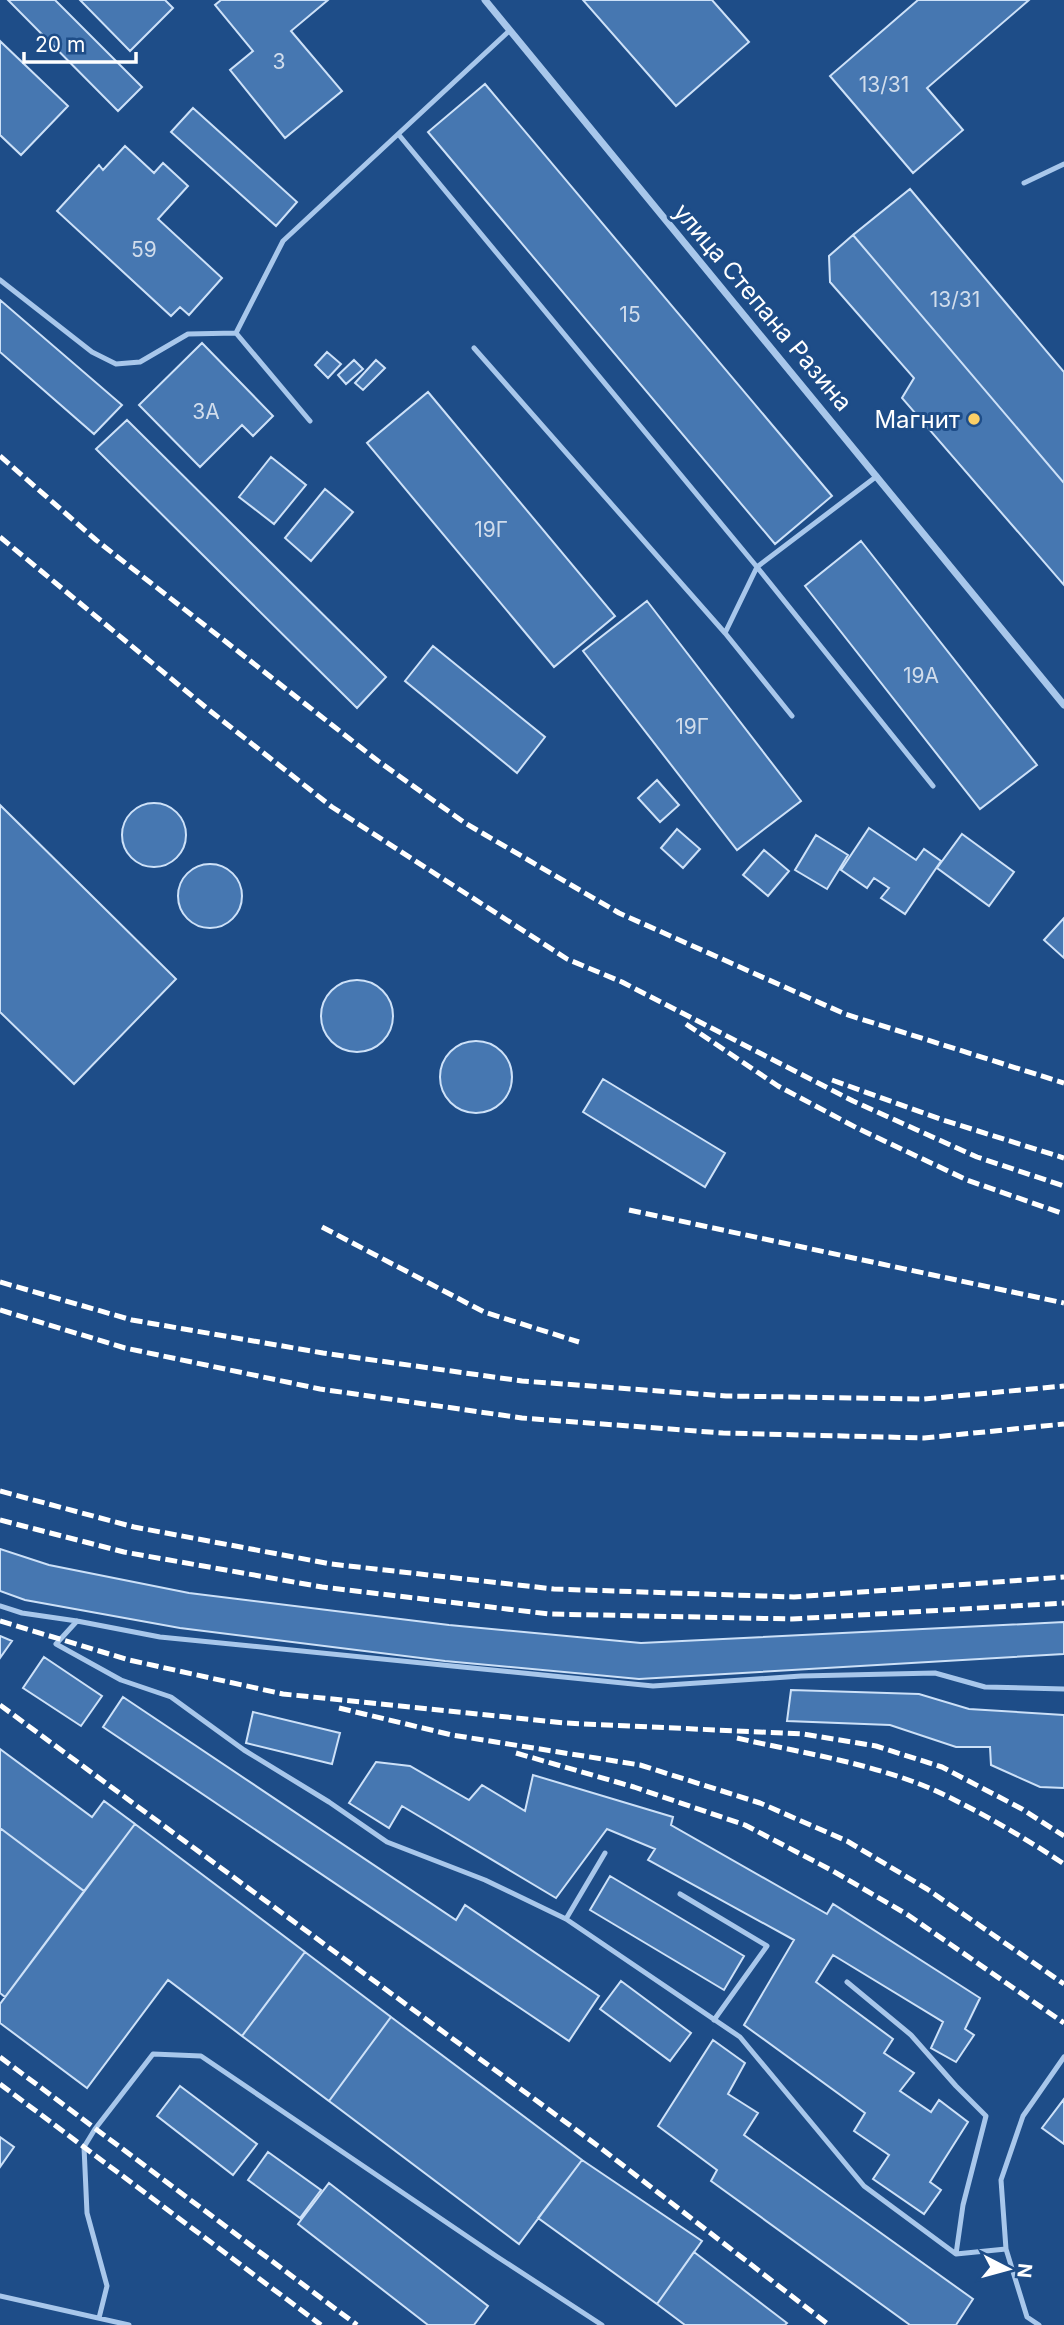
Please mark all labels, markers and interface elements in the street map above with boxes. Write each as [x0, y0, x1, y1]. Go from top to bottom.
scale bar [24, 21, 136, 65]
text: 20 m [35, 32, 85, 57]
house number: 3 [273, 49, 285, 74]
house number: 13/31 [859, 72, 909, 97]
street label: улица Степана Разина [668, 197, 858, 417]
house number: 59 [131, 237, 157, 262]
house number: 13/31 [930, 287, 980, 312]
house number: 15 [619, 302, 641, 327]
house number: 3А [192, 399, 220, 424]
place label: Магнит [874, 405, 960, 434]
marker: Магнит [966, 411, 982, 427]
house number: 19Г [474, 517, 508, 542]
house number: 19А [903, 663, 939, 688]
house number: 19Г [675, 714, 709, 739]
north arrow [973, 2234, 1043, 2304]
text: N [1012, 2262, 1037, 2279]

